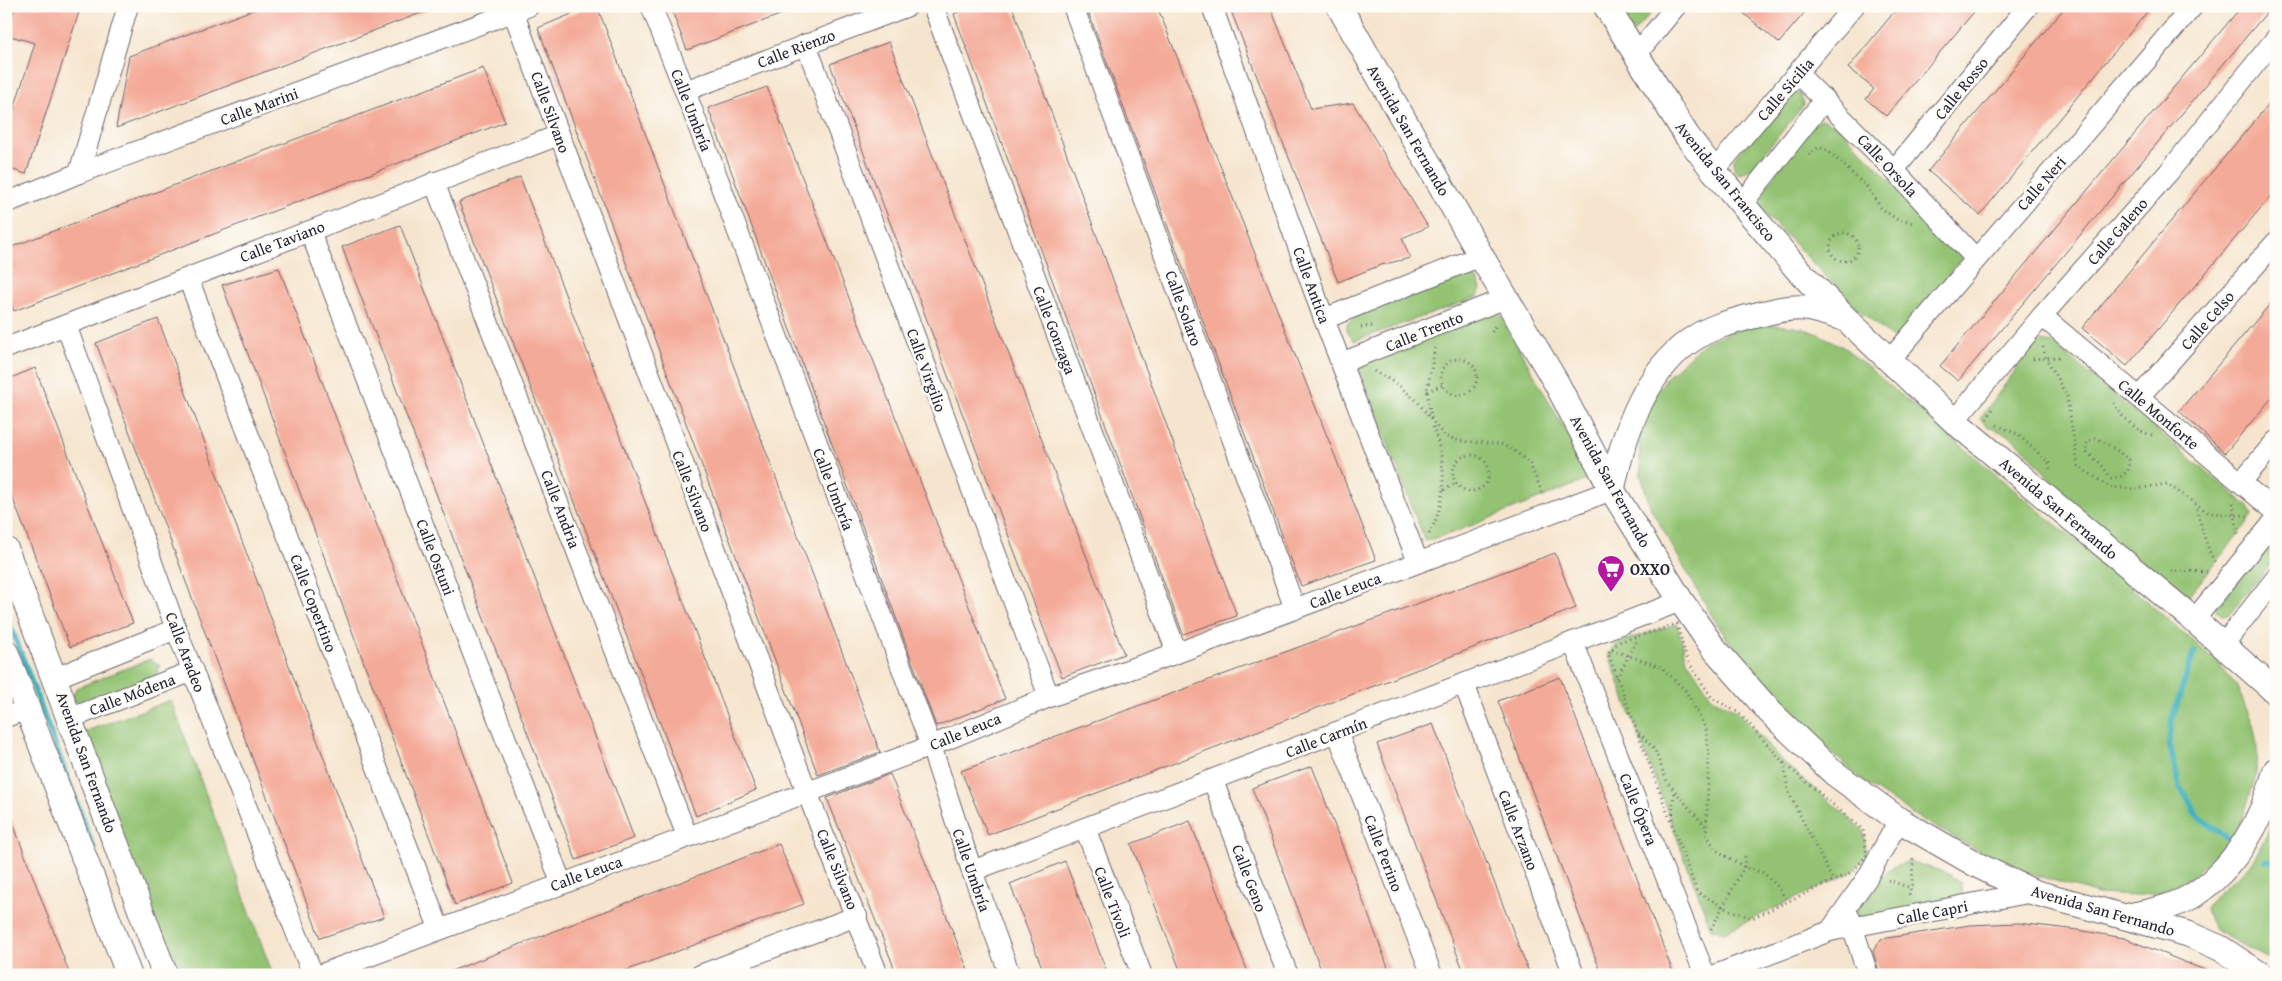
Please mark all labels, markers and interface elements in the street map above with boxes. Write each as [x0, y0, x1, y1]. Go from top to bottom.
street label: Calle Rienzo [754, 22, 838, 74]
street label: Calle Rosso [1928, 51, 1994, 125]
street label: Calle Sicilia [1751, 52, 1820, 126]
street label: Avenida San Fernando [1361, 60, 1457, 200]
street label: Calle Umbría [665, 65, 719, 155]
street label: Calle Silvano [525, 68, 577, 156]
street label: Calle Marini [217, 81, 302, 131]
street label: Avenida San Francisco [1670, 116, 1782, 246]
street label: Calle Orsola [1852, 128, 1924, 202]
street label: Calle Neri [2011, 150, 2072, 216]
street label: Calle Galeno [2081, 192, 2153, 270]
street label: Calle Taviano [236, 214, 328, 268]
street label: Calle Antica [1287, 243, 1337, 327]
street label: Calle Solaro [1159, 267, 1209, 349]
street label: Calle Gonzaga [1027, 282, 1083, 378]
street label: Calle Celso [2174, 285, 2240, 355]
street label: Calle Trento [1382, 305, 1466, 357]
street label: Calle Virgilio [901, 325, 953, 415]
street label: Calle Monforte [2113, 373, 2205, 455]
street label: Avenida San Fernando [1565, 410, 1657, 552]
street label: Calle Umbría [807, 444, 861, 534]
street label: Calle Silvano [666, 447, 720, 535]
street label: Avenida San Fernando [1994, 451, 2124, 565]
street label: Calle Andria [535, 466, 587, 552]
street label: Calle Ostuni [410, 515, 462, 599]
street label: Calle Copertino [284, 551, 344, 655]
supermarket icon: OXXO [1596, 554, 1626, 593]
place label: OXXO [1630, 557, 1670, 581]
street label: Calle Leuca [1306, 565, 1385, 615]
street label: Calle Aradeo [160, 608, 212, 696]
street label: Calle Módena [86, 666, 179, 721]
street label: Avenida San Fernando [50, 688, 124, 836]
street label: Calle Leuca [926, 706, 1005, 756]
street label: Calle Carmín [1282, 710, 1370, 764]
street label: Calle Ópera [1614, 769, 1665, 849]
street label: Calle Arzano [1493, 786, 1545, 874]
street label: Calle Perino [1358, 811, 1410, 895]
street label: Calle Silvano [811, 825, 865, 913]
street label: Calle Umbría [947, 825, 998, 915]
street label: Calle Geno [1226, 841, 1274, 915]
street label: Calle Leuca [547, 849, 626, 897]
street label: Calle Tivoli [1088, 863, 1138, 942]
street label: Avenida San Fernando [2028, 878, 2178, 942]
street label: Calle Capri [1894, 893, 1970, 931]

